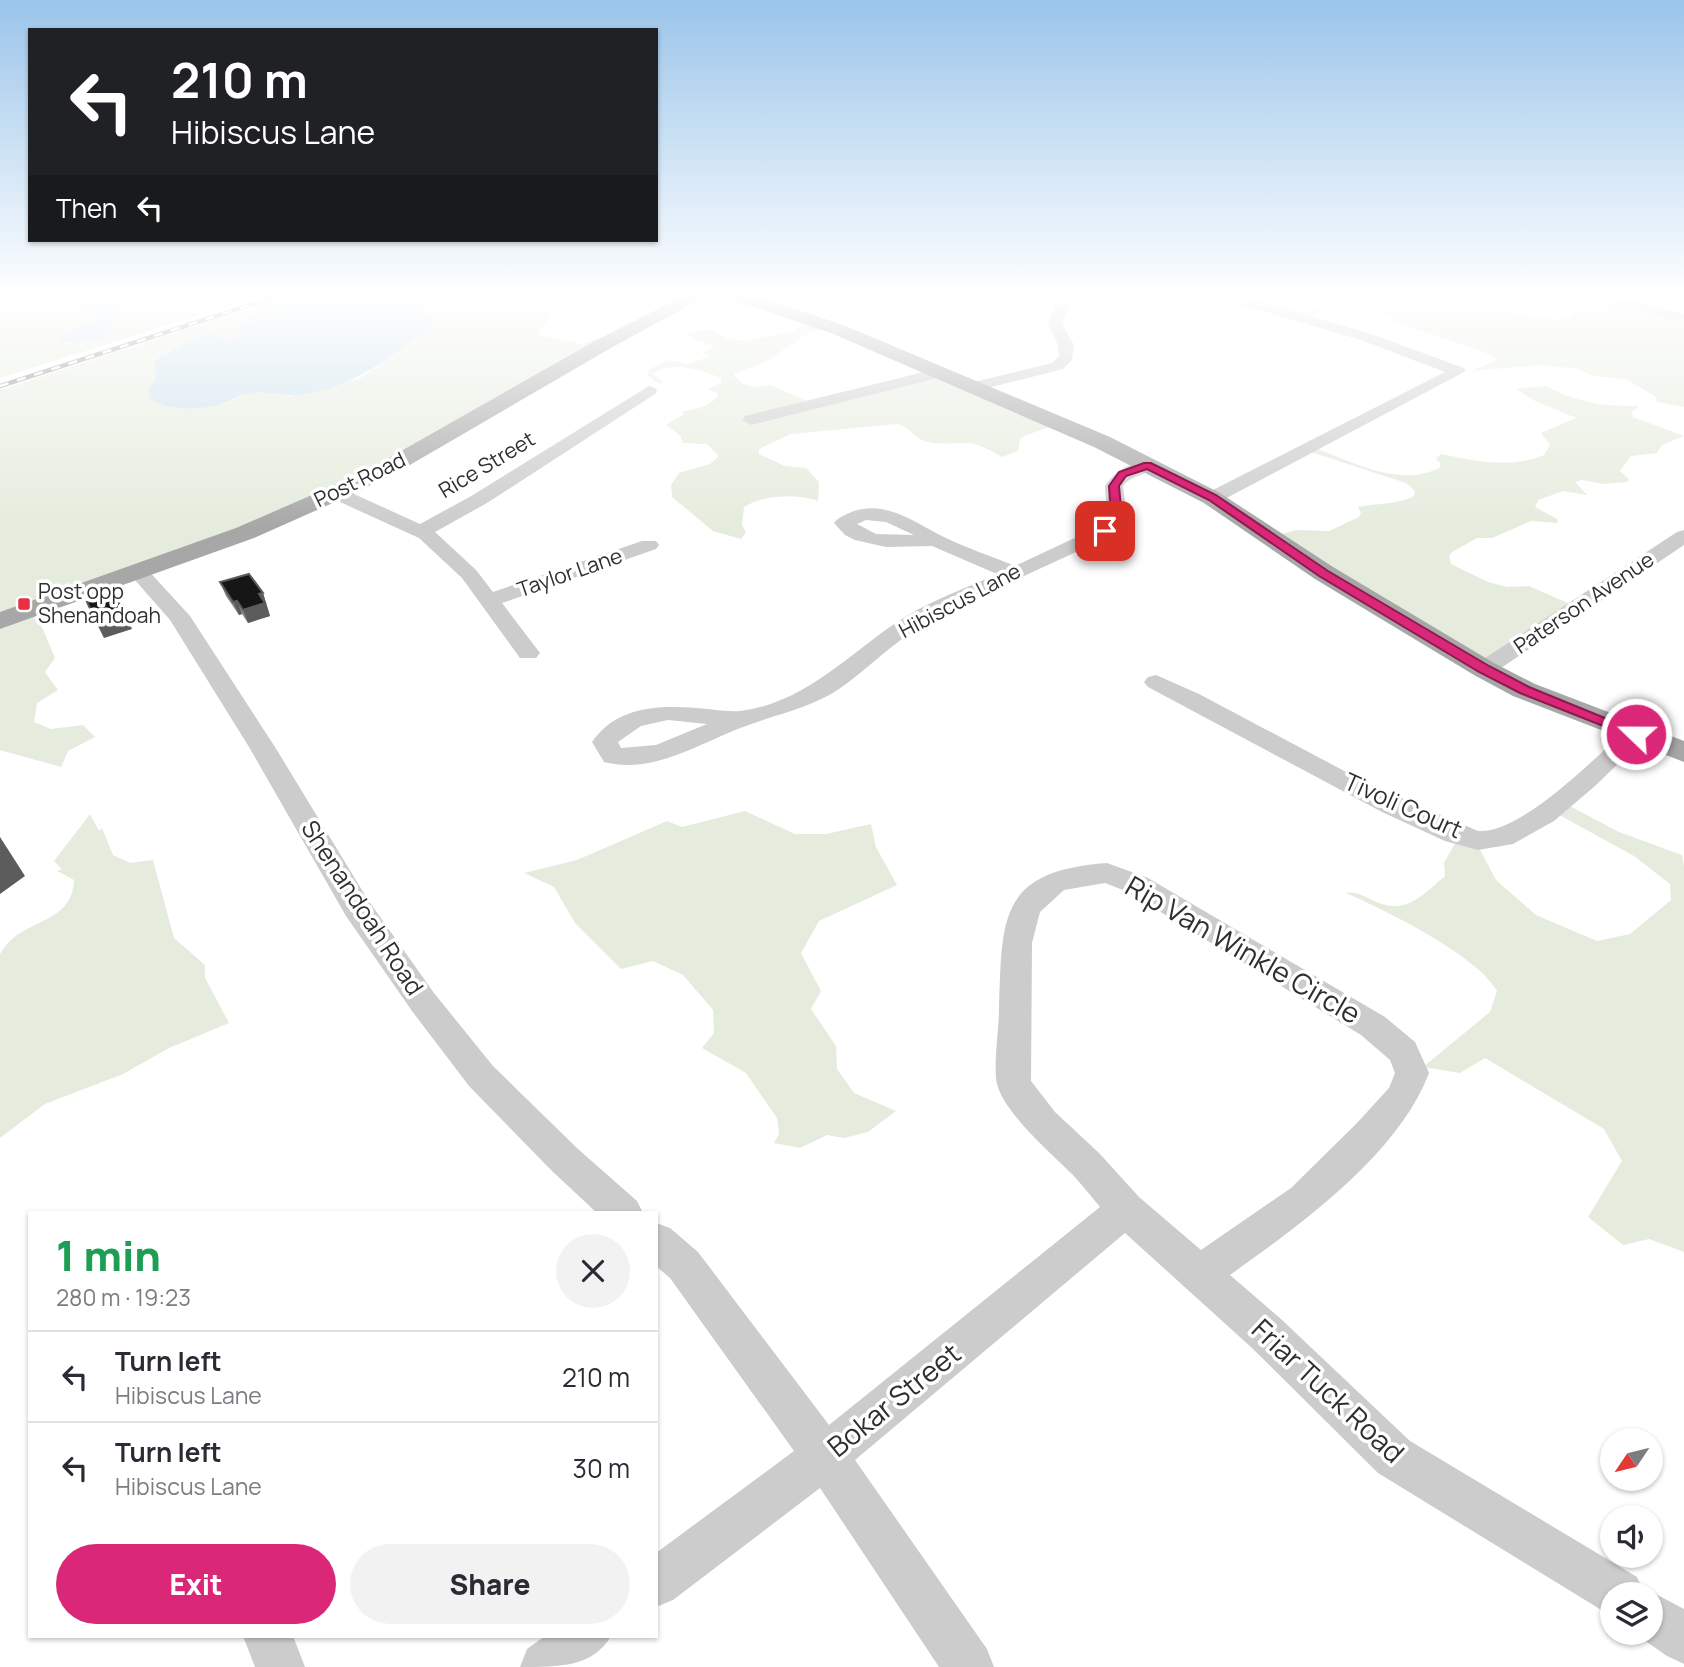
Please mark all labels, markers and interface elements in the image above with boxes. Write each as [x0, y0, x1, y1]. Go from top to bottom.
text: 210 m [171, 46, 308, 113]
icon: left [56, 56, 147, 147]
text: Hibiscus Lane [171, 110, 375, 154]
icon: left [131, 189, 169, 227]
text: Then [56, 190, 117, 226]
street label: Rice Street [433, 424, 540, 504]
street label: Post Road [309, 445, 410, 513]
pin [1075, 501, 1135, 561]
icon: arrive [1086, 512, 1124, 550]
street label: Taylor Lane [513, 541, 626, 603]
street label: Paterson Avenue [1508, 545, 1659, 659]
street label: Hibiscus Lane [894, 556, 1025, 644]
place label: Post opp Shenandoah [38, 577, 161, 629]
marker: Post opp Shenandoah [16, 596, 32, 612]
position arrow [1599, 697, 1673, 771]
street label: Tivoli Court [1339, 764, 1468, 845]
street label: Shenandoah Road [294, 813, 432, 1001]
street label: Rip Van Winkle Circle [1119, 866, 1368, 1032]
text: 1 min [56, 1226, 161, 1284]
button: close [556, 1234, 630, 1308]
text: 280 m · 19:23 [56, 1281, 191, 1313]
street label: Friar Tuck Road [1244, 1310, 1413, 1471]
street label: Bokar Street [819, 1334, 968, 1465]
text: Turn left [115, 1343, 222, 1379]
icon: left [56, 1358, 94, 1396]
text: 210 m [562, 1359, 630, 1395]
text: Hibiscus Lane [115, 1379, 262, 1411]
north arrow [1600, 1428, 1662, 1491]
map controls [1600, 1428, 1663, 1645]
text: Turn left [115, 1434, 222, 1470]
icon: left [56, 1449, 94, 1487]
text: 30 m [573, 1450, 630, 1486]
text: Hibiscus Lane [115, 1470, 262, 1502]
button: sound [1600, 1505, 1663, 1568]
button: Exit [56, 1544, 336, 1624]
button: Share [350, 1544, 630, 1624]
button: layers [1600, 1582, 1663, 1645]

